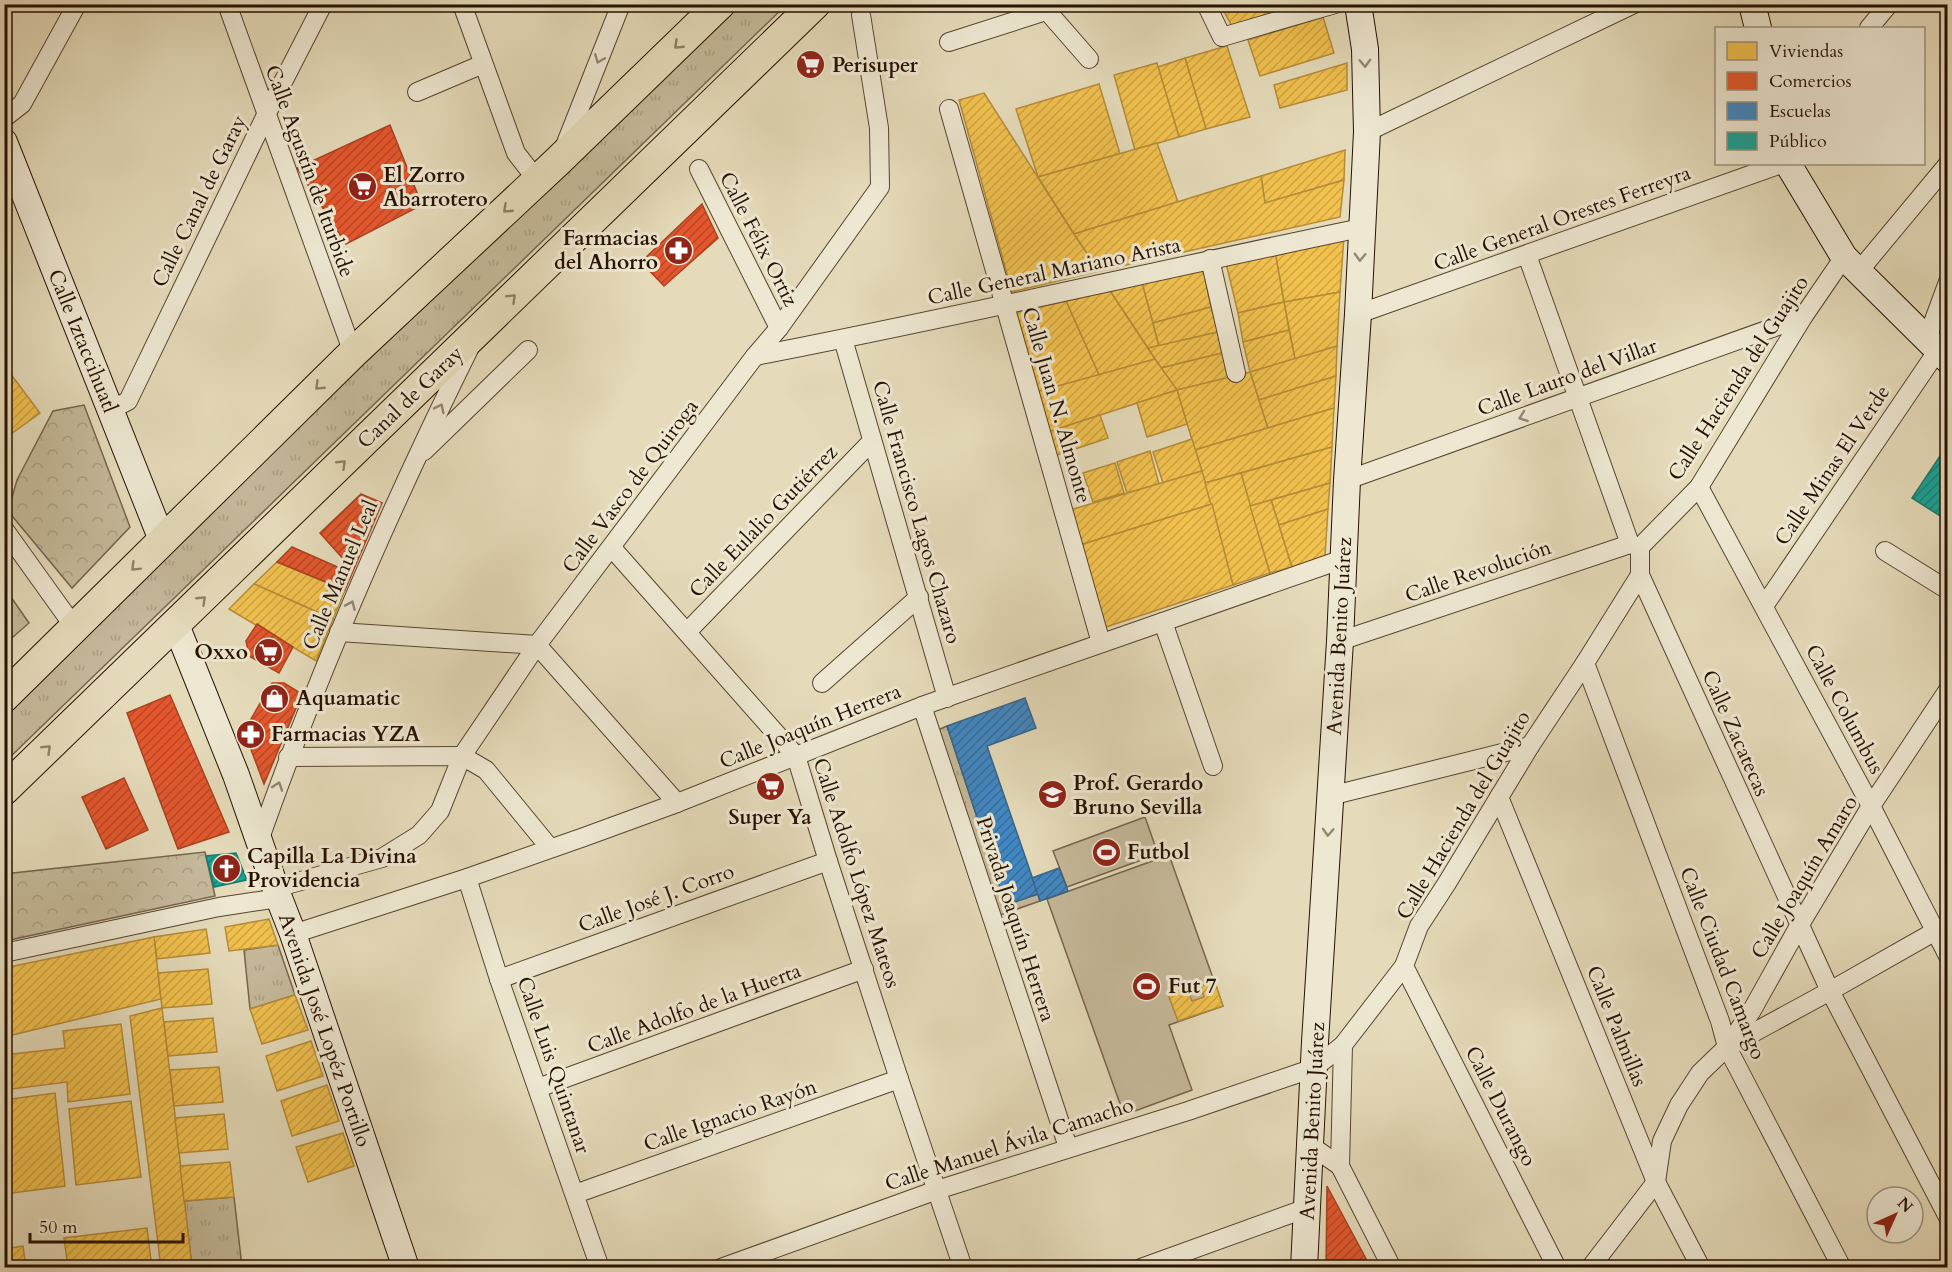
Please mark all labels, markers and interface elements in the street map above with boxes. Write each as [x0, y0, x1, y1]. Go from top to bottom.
legend [1715, 27, 1925, 165]
one-way arrow [675, 38, 685, 49]
text: Viviendas [1769, 39, 1843, 64]
supermarket icon: Perisuper [795, 49, 827, 81]
place label: Perisuper [832, 51, 918, 80]
one-way arrow [594, 53, 606, 64]
one-way arrow [1359, 58, 1371, 67]
street label: Calle Agustín de Iturbide [258, 61, 361, 281]
text: Comercios [1769, 69, 1851, 94]
text: Escuelas [1769, 99, 1831, 124]
street label: Calle Canal de Garay [145, 110, 254, 292]
text: Público [1769, 129, 1827, 154]
street label: Calle General Orestes Ferreyra [1430, 158, 1695, 279]
place label: El Zorro Abarrotero [383, 161, 488, 214]
street label: Calle Félix Ortiz [712, 167, 805, 312]
supermarket icon: El Zorro Abarrotero [346, 171, 378, 203]
one-way arrow [503, 201, 514, 212]
place label: Farmacias del Ahorro [554, 224, 658, 277]
street label: Calle General Mariano Arista [925, 230, 1183, 312]
pharmacy icon: Farmacias del Ahorro [663, 234, 695, 266]
one-way arrow [1354, 253, 1367, 262]
street label: Calle Iztaccihuatl [41, 265, 125, 417]
street label: Calle Hacienda del Guajito [1661, 270, 1816, 486]
one-way arrow [504, 295, 515, 306]
street label: Calle Juan N. Almonte [1015, 304, 1098, 507]
street label: Calle Lauro del Villar [1473, 331, 1661, 423]
street label: Canal de Garay [351, 339, 470, 455]
street label: Calle Francisco Lagos Chazaro [865, 377, 968, 647]
one-way arrow [316, 379, 326, 390]
street label: Calle Minas El Verde [1768, 379, 1897, 551]
street label: Calle Vasco de Quiroga [555, 393, 705, 579]
one-way arrow [432, 403, 444, 414]
one-way arrow [1518, 409, 1529, 422]
street label: Calle Eulalio Gutiérrez [683, 438, 845, 604]
one-way arrow [334, 460, 345, 471]
street label: Calle Manuel Leal [296, 496, 385, 655]
street label: Calle Revolución [1401, 533, 1555, 610]
street label: Avenida Benito Juárez [1320, 536, 1359, 736]
one-way arrow [132, 559, 143, 570]
one-way arrow [195, 596, 206, 607]
one-way arrow [344, 600, 356, 611]
supermarket icon: Oxxo [253, 636, 285, 668]
place label: Oxxo [194, 638, 248, 667]
street label: Calle Columbus [1798, 639, 1891, 779]
street label: Calle Zacatecas [1695, 665, 1776, 801]
street label: Calle Joaquín Herrera [715, 677, 905, 776]
shop icon: Aquamatic [259, 682, 291, 714]
place label: Aquamatic [296, 684, 400, 713]
street label: Calle Hacienda del Guajito [1389, 705, 1537, 925]
pharmacy icon: Farmacias YZA [234, 718, 266, 750]
place label: Farmacias YZA [271, 720, 421, 749]
one-way arrow [39, 746, 50, 757]
street label: Calle Adolfo López Mateos [806, 754, 907, 992]
place label: Prof. Gerardo Bruno Sevilla [1073, 769, 1203, 822]
supermarket icon: Super Ya [754, 770, 786, 802]
school or university icon: Prof. Gerardo Bruno Sevilla [1036, 779, 1068, 811]
one-way arrow [271, 781, 284, 792]
street label: Calle Joaquín Amaro [1744, 790, 1865, 964]
place label: Super Ya [728, 803, 812, 832]
street label: Privada Joaquín Herrera [969, 813, 1062, 1025]
one-way arrow [1322, 827, 1335, 836]
sports icon: Futbol [1090, 836, 1122, 868]
place label: Futbol [1127, 838, 1190, 867]
place label: Capilla La Divina Providencia [247, 842, 417, 895]
church icon: Capilla La Divina Providencia [210, 852, 242, 884]
street label: Calle José J. Corro [574, 857, 738, 940]
street label: Calle Ciudad Camargo [1672, 863, 1773, 1064]
street label: Avenida José Lopéz Portillo [271, 909, 378, 1151]
street label: Calle Adolfo de la Huerta [583, 956, 805, 1061]
street label: Calle Palmillas [1579, 961, 1654, 1091]
sports icon: Fut 7 [1131, 970, 1163, 1002]
place label: Fut 7 [1168, 972, 1217, 1001]
street label: Calle Luis Quintanar [510, 973, 598, 1158]
street label: Avenida Benito Juárez [1293, 1021, 1332, 1221]
street label: Calle Durango [1458, 1041, 1543, 1171]
street label: Calle Ignacio Rayón [640, 1072, 821, 1159]
street label: Calle Manuel Ávila Camacho [881, 1091, 1137, 1198]
north arrow [1865, 1185, 1925, 1245]
text: N [1892, 1192, 1918, 1218]
scale bar [30, 1206, 183, 1244]
text: 50 m [39, 1215, 78, 1240]

